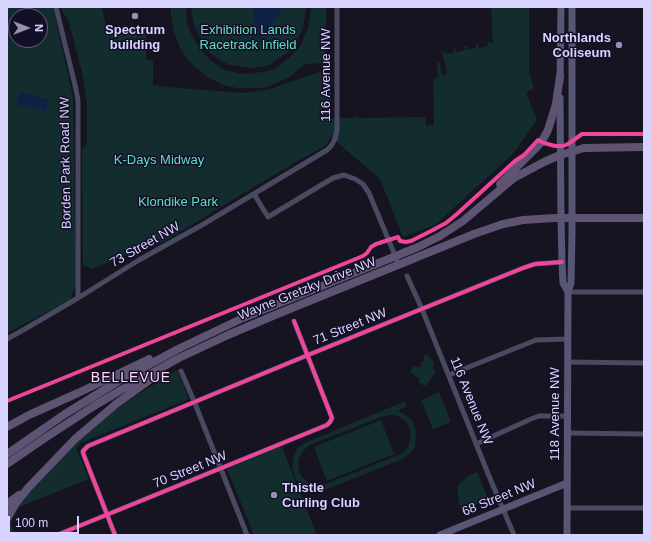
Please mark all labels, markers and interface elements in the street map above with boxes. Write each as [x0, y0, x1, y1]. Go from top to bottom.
north arrow [8, 8, 48, 48]
marker: Spectrum building [130, 11, 140, 21]
place label: Spectrum building [105, 22, 165, 53]
park label: Exhibition Lands Racetrack Infield [200, 22, 296, 53]
text: N [33, 24, 45, 32]
street label: 116 Avenue NW [318, 28, 334, 122]
place label: Northlands Coliseum [542, 30, 611, 61]
marker: Northlands Coliseum [614, 40, 624, 50]
street label: Borden Park Road NW [57, 97, 75, 229]
park label: K-Days Midway [114, 152, 204, 168]
park label: Klondike Park [138, 194, 218, 210]
street label: 73 Street NW [107, 219, 183, 271]
street label: Wayne Gretzky Drive NW [236, 254, 378, 324]
street label: 71 Street NW [311, 305, 389, 349]
street label: 116 Avenue NW [446, 355, 496, 447]
street label: 118 Avenue NW [547, 367, 563, 461]
district label: BELLEVUE [91, 370, 171, 386]
street label: 70 Street NW [151, 448, 229, 492]
street label: 68 Street NW [460, 476, 538, 520]
place label: Thistle Curling Club [282, 480, 360, 511]
marker: Thistle Curling Club [269, 490, 279, 500]
scale bar [10, 508, 81, 534]
text: 100 m [15, 516, 48, 530]

